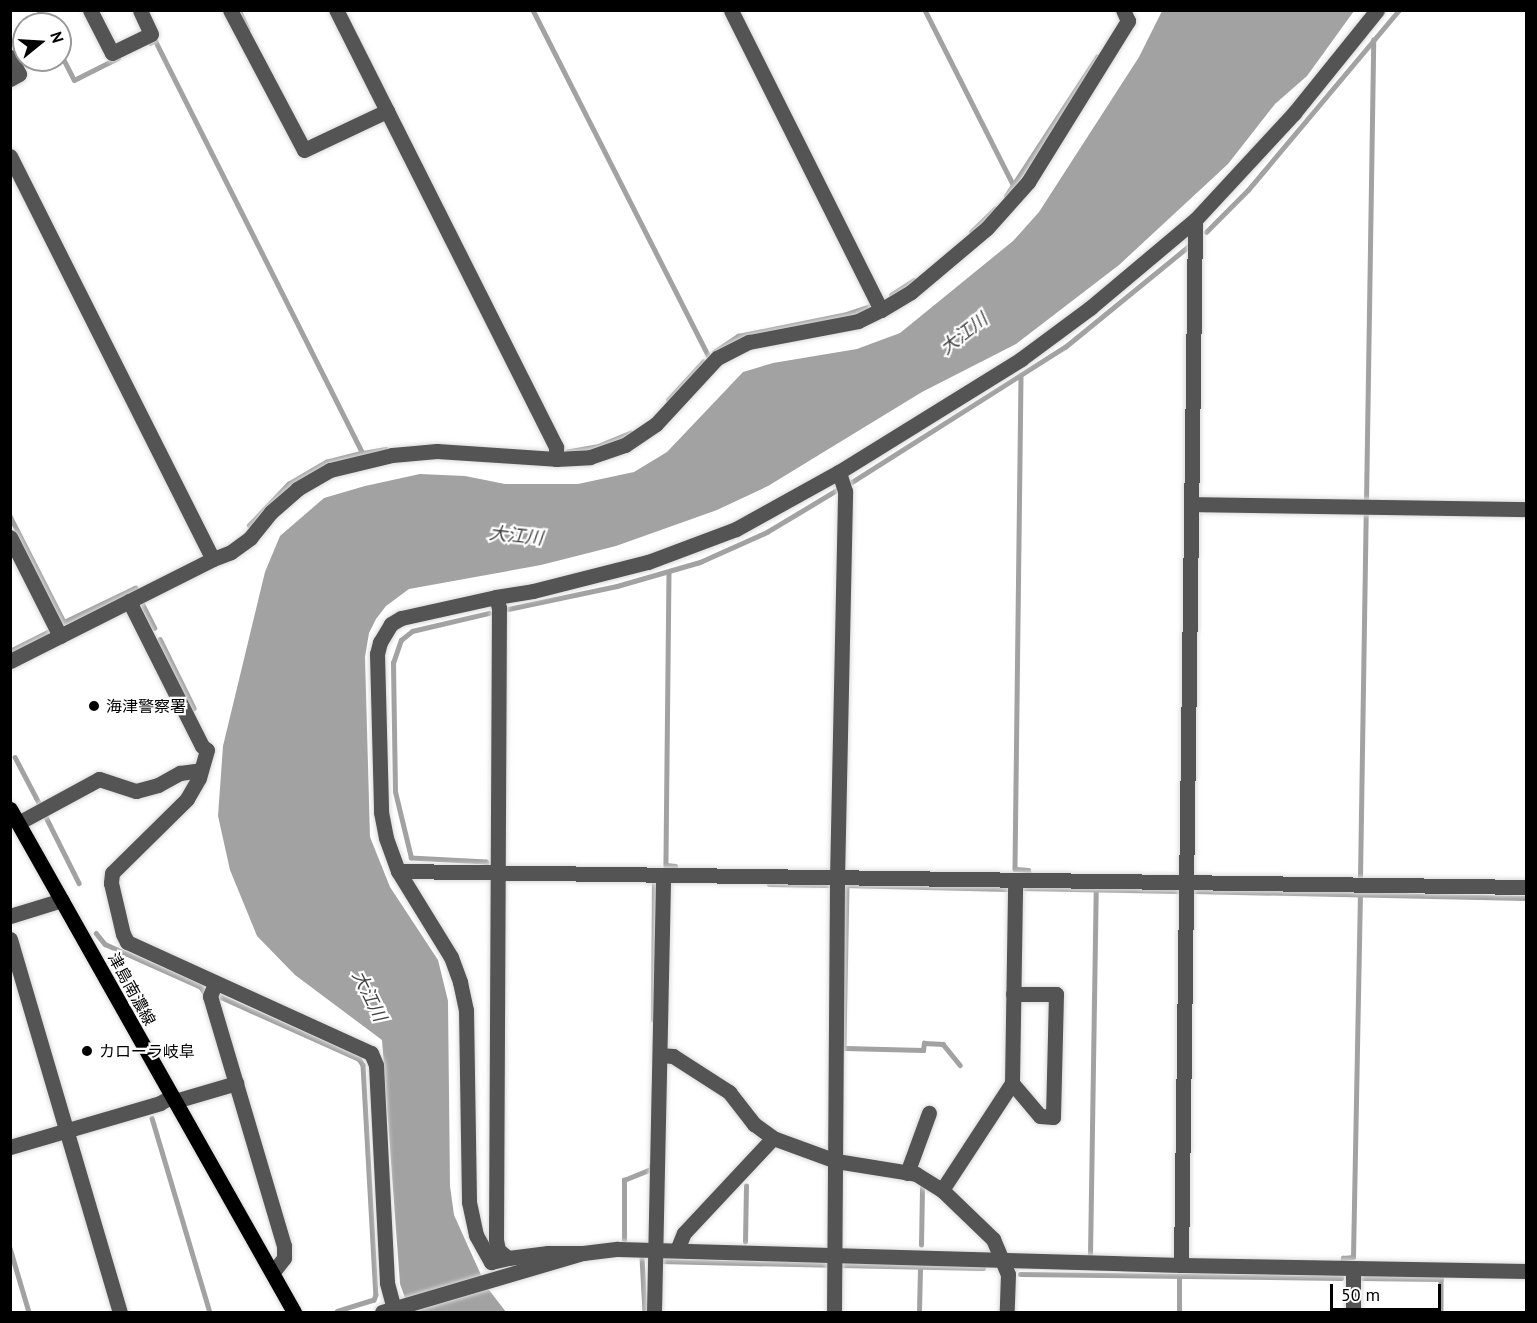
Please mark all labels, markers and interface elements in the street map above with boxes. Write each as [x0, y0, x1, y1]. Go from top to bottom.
north arrow [12, 12, 72, 72]
text: N [46, 29, 68, 45]
water label: 大江川 [936, 309, 992, 359]
water label: 大江川 [488, 522, 544, 550]
place label: 海津警察署 [106, 696, 186, 716]
marker: 海津警察署 [87, 699, 101, 713]
street label: 津島南濃線 [104, 949, 160, 1029]
water label: 大江川 [347, 967, 391, 1025]
place label: カローラ岐阜 [99, 1041, 195, 1061]
marker: カローラ岐阜 [80, 1044, 94, 1058]
scale bar [1333, 1272, 1444, 1310]
text: 50 m [1341, 1283, 1380, 1306]

